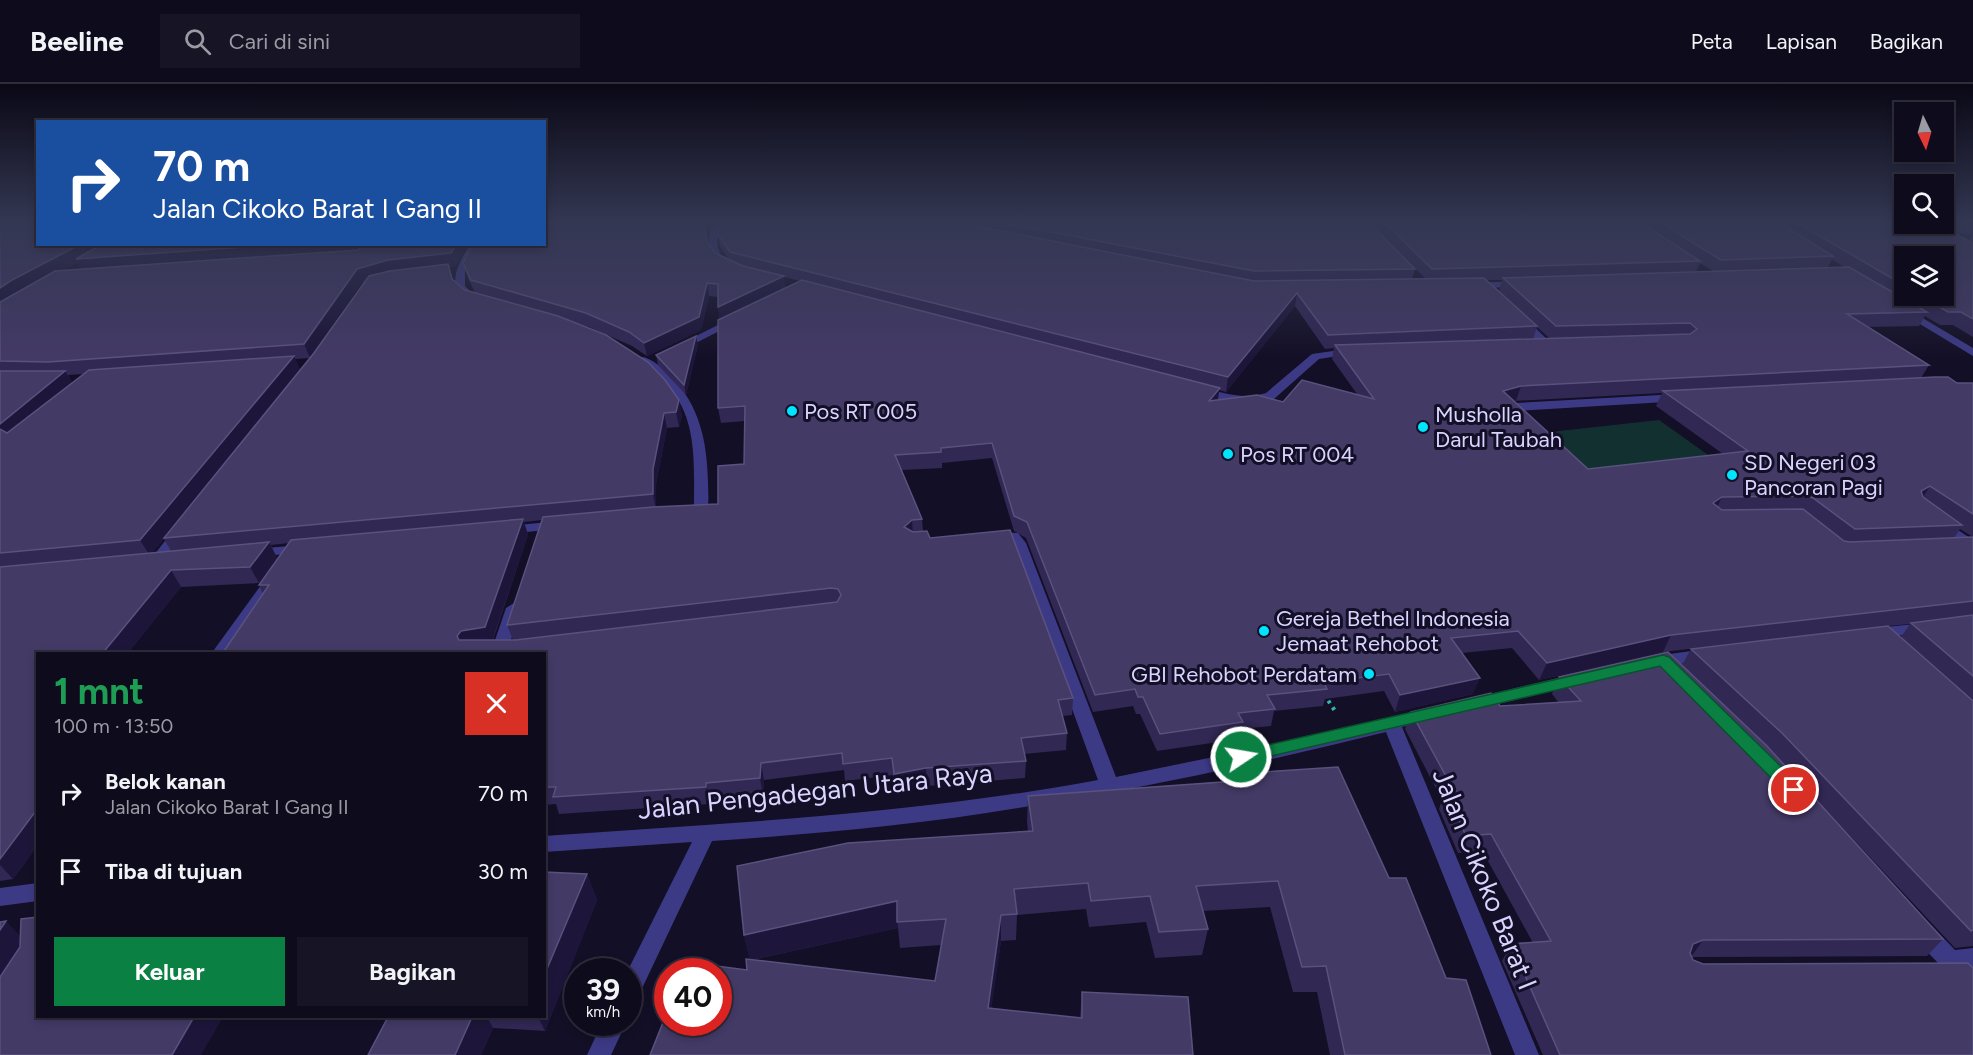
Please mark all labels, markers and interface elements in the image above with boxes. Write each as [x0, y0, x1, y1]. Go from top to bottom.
search box [160, 14, 580, 68]
text: Beeline [30, 24, 124, 58]
icon: search [181, 25, 214, 58]
text: Cari di sini [229, 28, 330, 55]
text: Peta [1691, 29, 1733, 54]
text: Lapisan [1766, 29, 1837, 54]
text: Bagikan [1870, 29, 1943, 54]
north arrow [1894, 102, 1954, 162]
map controls [1894, 102, 1954, 306]
text: 70 m [153, 141, 250, 192]
icon: right [54, 144, 132, 222]
button: search [1894, 174, 1954, 234]
text: Jalan Cikoko Barat I Gang II [153, 192, 482, 225]
button: layers [1894, 246, 1954, 306]
place label: Pos RT 005 [804, 398, 917, 425]
place label: Musholla Darul Taubah [1435, 401, 1562, 453]
marker: Pos RT 005 [785, 404, 799, 418]
marker: Musholla Darul Taubah [1416, 420, 1430, 434]
place label: Pos RT 004 [1240, 441, 1354, 468]
marker: Pos RT 004 [1221, 447, 1235, 461]
place label: SD Negeri 03 Pancoran Pagi [1744, 449, 1883, 501]
marker: SD Negeri 03 Pancoran Pagi [1725, 468, 1739, 482]
place label: Gereja Bethel Indonesia Jemaat Rehobot [1276, 605, 1510, 657]
marker: Gereja Bethel Indonesia Jemaat Rehobot [1257, 624, 1271, 638]
place label: GBI Rehobot Perdatam [1131, 661, 1357, 688]
marker: GBI Rehobot Perdatam [1362, 667, 1376, 681]
text: 1 mnt [54, 670, 144, 713]
button: close [465, 672, 528, 735]
text: 100 m · 13:50 [54, 714, 173, 738]
position arrow [1209, 725, 1273, 789]
street label: Jalan Pengadegan Utara Raya [636, 756, 994, 826]
street label: Jalan Cikoko Barat I [1426, 763, 1544, 995]
pin [1768, 764, 1819, 815]
text: Belok kanan [105, 768, 226, 795]
icon: arrive [1777, 773, 1810, 806]
icon: right [54, 777, 87, 810]
text: 70 m [478, 780, 528, 807]
text: Jalan Cikoko Barat I Gang II [105, 795, 349, 819]
icon: arrive [54, 855, 87, 888]
text: Tiba di tujuan [105, 858, 242, 885]
text: 30 m [478, 858, 528, 885]
button: Keluar [54, 937, 285, 1006]
button: Bagikan [297, 937, 528, 1006]
speed limit sign: 40 [654, 958, 732, 1036]
text: 39 [586, 971, 620, 1008]
text: km/h [586, 1003, 620, 1021]

